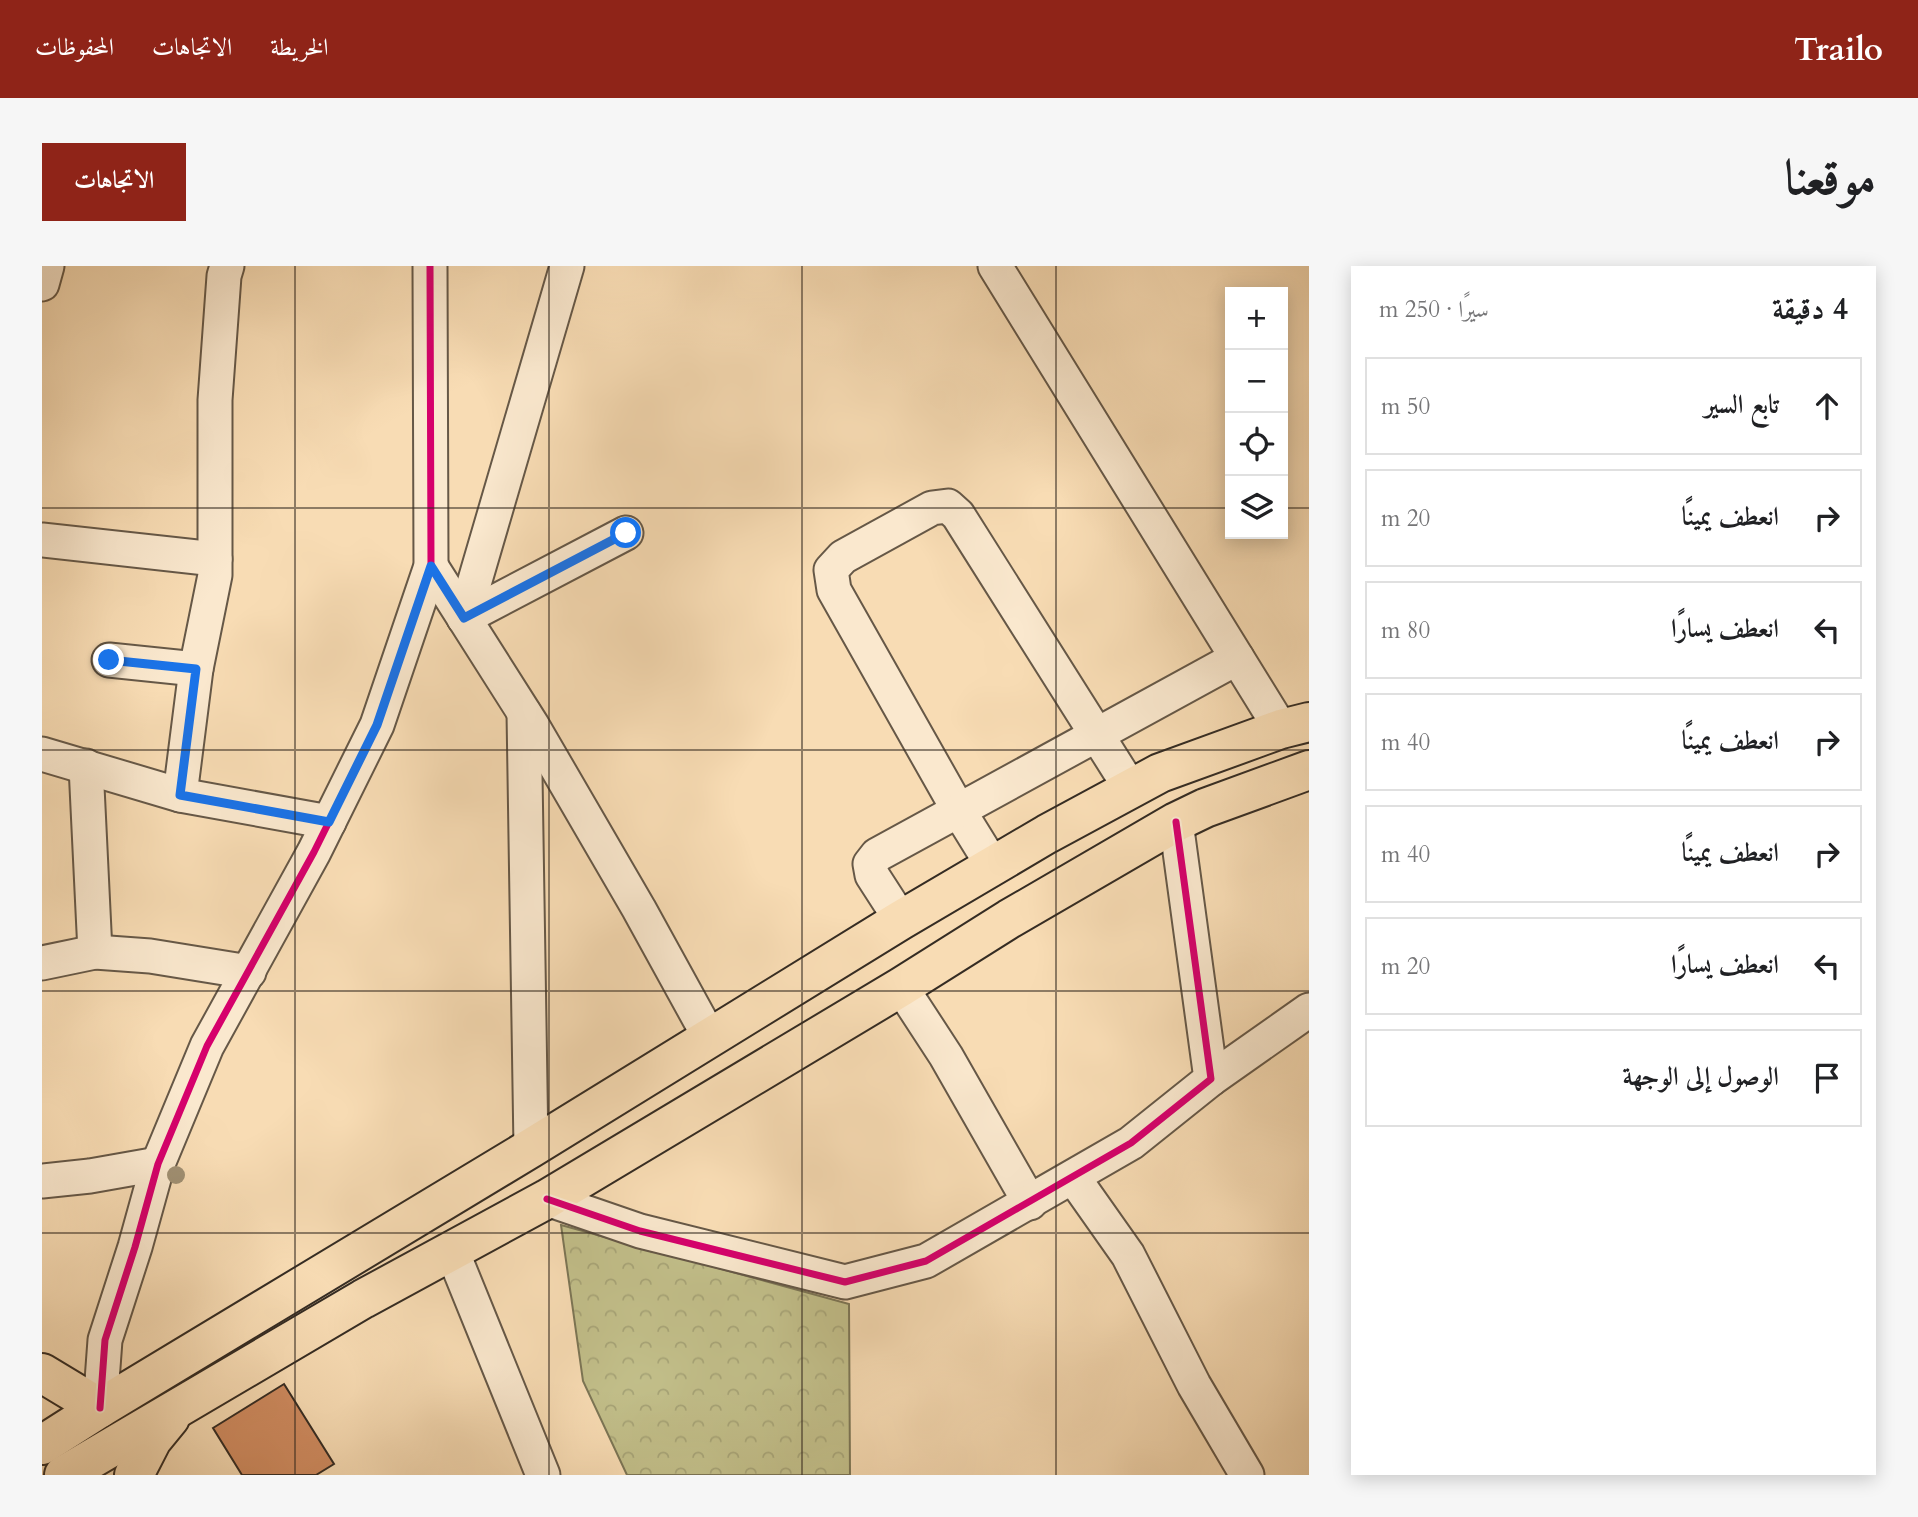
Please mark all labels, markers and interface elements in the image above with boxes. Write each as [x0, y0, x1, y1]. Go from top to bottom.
text: Trailo [1794, 27, 1883, 72]
text: المحفوظات [35, 31, 114, 64]
text: الاتجاهات [152, 31, 232, 64]
text: الخريطة [270, 31, 329, 64]
button: الاتجاهات [42, 143, 186, 221]
text: موقعنا [1784, 145, 1876, 212]
map controls [1225, 287, 1288, 539]
button: + [1225, 287, 1288, 350]
text: 4 دقيقة [1772, 289, 1848, 330]
text: سيرًا · 250 m [1379, 294, 1489, 325]
button: − [1225, 350, 1288, 413]
text: تابع السير [1704, 387, 1779, 422]
icon: ahead [1808, 387, 1846, 425]
text: 50 m [1381, 391, 1430, 422]
button: locate [1225, 413, 1288, 476]
button: layers [1225, 476, 1288, 539]
text: انعطف يمينًا [1681, 499, 1779, 534]
icon: right [1808, 499, 1846, 537]
text: 20 m [1381, 503, 1430, 534]
route start [610, 517, 641, 548]
text: انعطف يسارًا [1671, 611, 1779, 646]
icon: left [1808, 611, 1846, 649]
text: 80 m [1381, 615, 1430, 646]
route end [93, 644, 124, 675]
text: انعطف يمينًا [1681, 723, 1779, 758]
icon: right [1808, 723, 1846, 761]
text: 40 m [1381, 727, 1430, 758]
text: انعطف يمينًا [1681, 835, 1779, 870]
icon: right [1808, 835, 1846, 873]
text: 40 m [1381, 839, 1430, 870]
text: انعطف يسارًا [1671, 947, 1779, 982]
icon: left [1808, 947, 1846, 985]
text: 20 m [1381, 951, 1430, 982]
text: الوصول إلى الوجهة [1623, 1059, 1779, 1094]
icon: arrive [1808, 1059, 1846, 1097]

